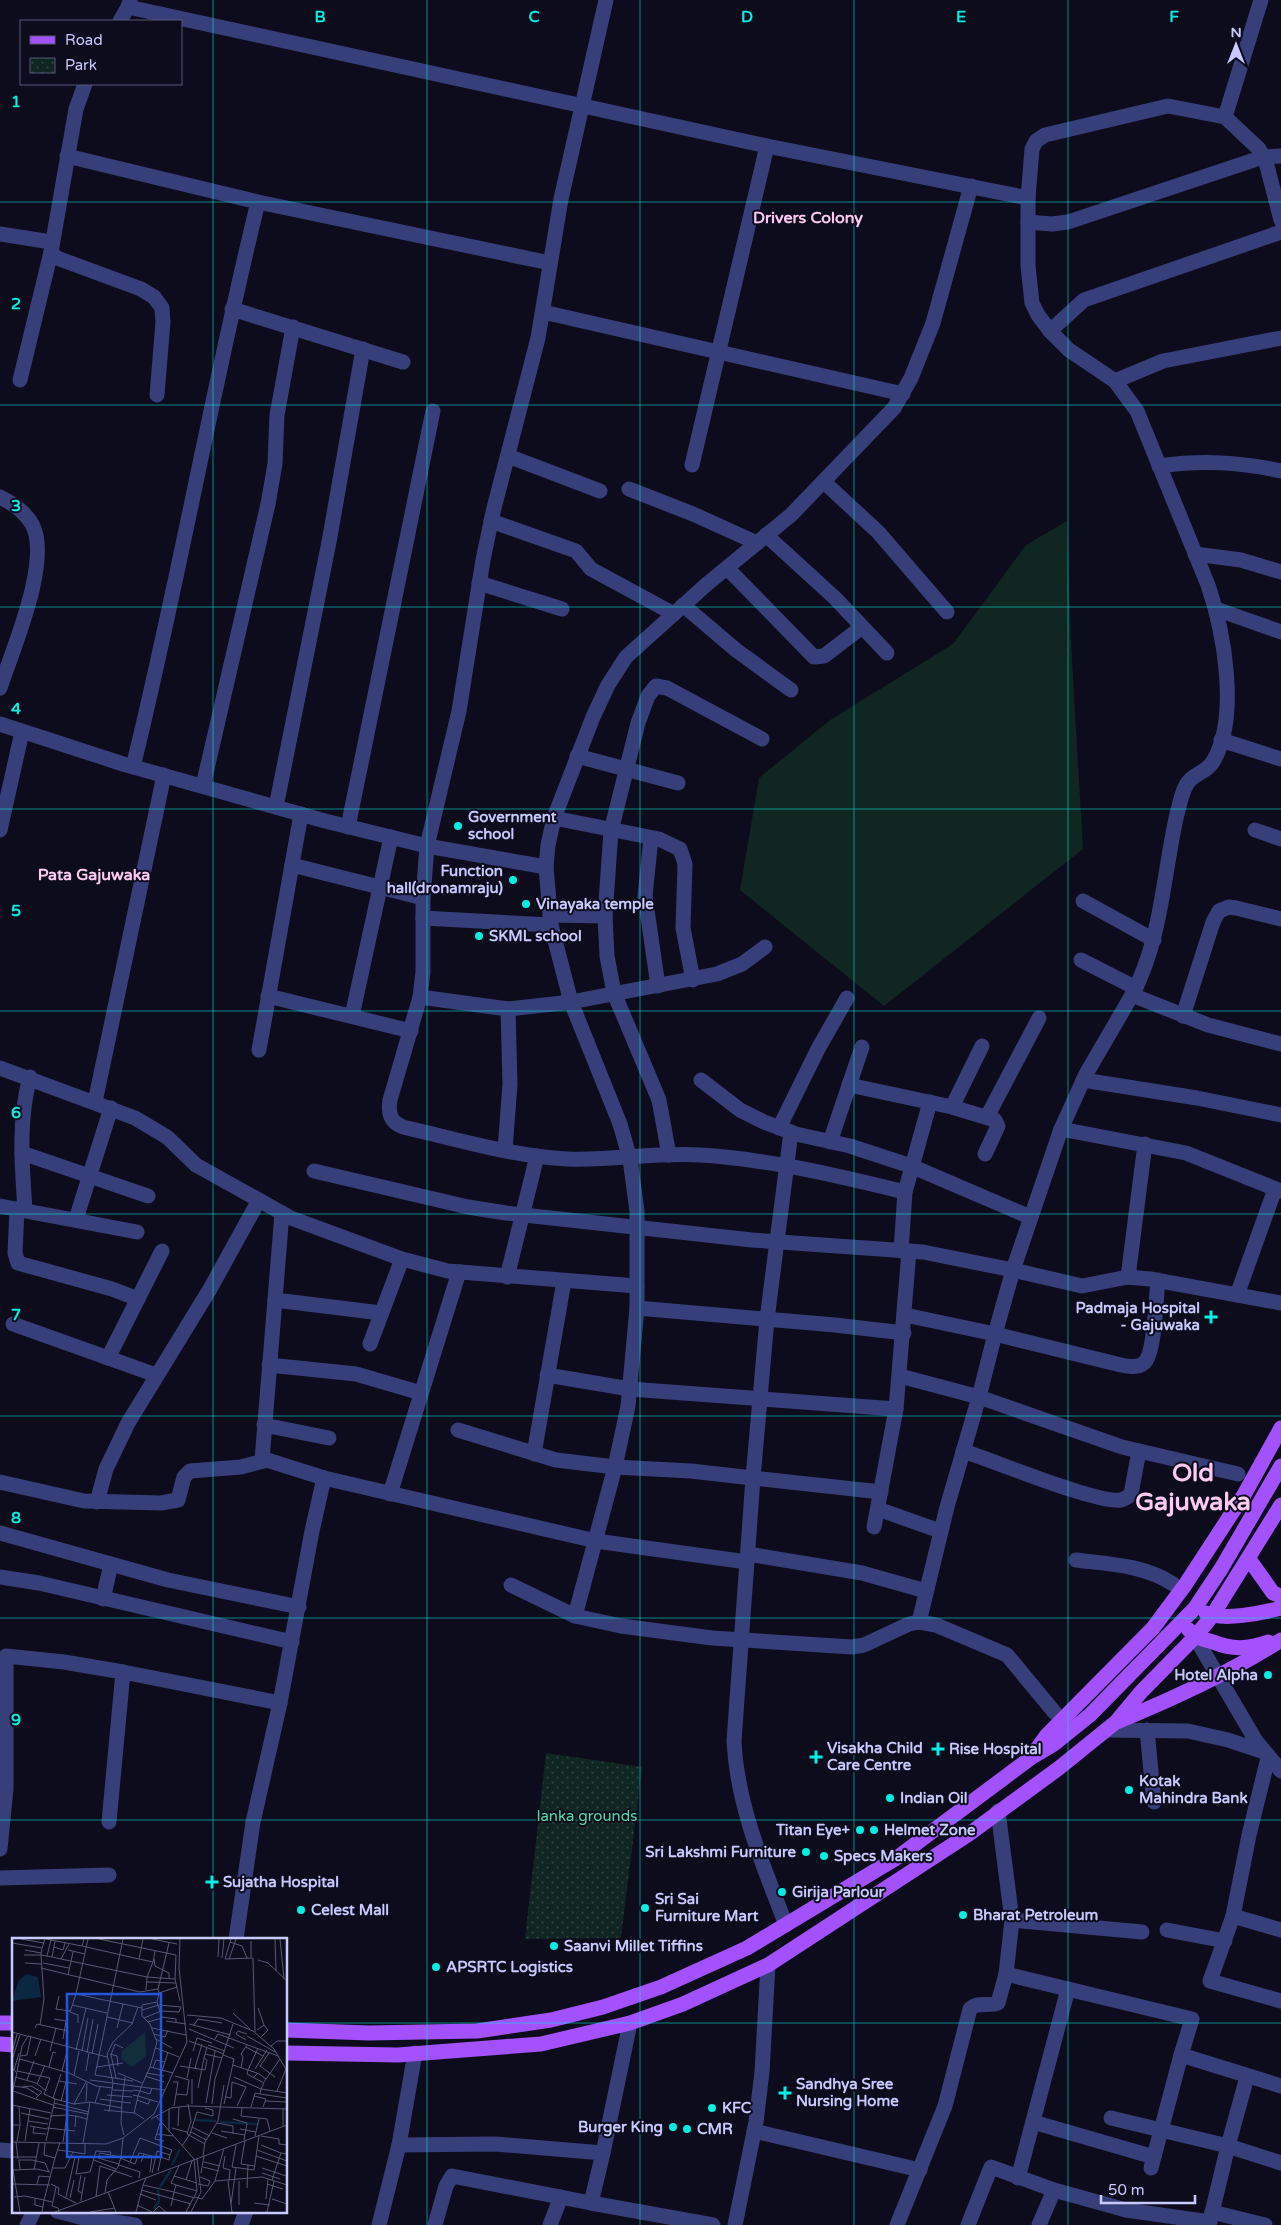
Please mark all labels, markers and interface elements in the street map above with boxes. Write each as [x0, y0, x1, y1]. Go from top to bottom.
text: B [314, 7, 326, 27]
text: C [528, 7, 540, 27]
text: D [741, 7, 753, 27]
text: E [956, 7, 966, 27]
text: F [1169, 7, 1179, 27]
legend [20, 20, 182, 85]
north arrow [1211, 20, 1261, 70]
text: N [1230, 24, 1242, 41]
text: Road [65, 31, 103, 49]
text: Park [65, 56, 97, 74]
text: 1 [11, 92, 21, 112]
district label: Drivers Colony [753, 208, 863, 228]
text: 2 [11, 294, 21, 314]
text: 3 [11, 496, 21, 516]
text: 4 [11, 699, 21, 719]
place label: Government school [468, 808, 557, 843]
marker: Government school [452, 820, 464, 832]
place label: Function hall(dronamraju) [387, 862, 503, 898]
district label: Pata Gajuwaka [38, 865, 150, 885]
marker: Function hall(dronamraju) [507, 874, 519, 886]
place label: Vinayaka temple [536, 895, 654, 914]
marker: Vinayaka temple [520, 898, 532, 910]
text: 5 [11, 901, 21, 921]
place label: SKML school [489, 927, 582, 945]
marker: SKML school [473, 930, 485, 942]
text: 6 [11, 1103, 21, 1123]
place label: Padmaja Hospital - Gajuwaka [1076, 1299, 1200, 1335]
text: 7 [11, 1305, 21, 1325]
marker: Padmaja Hospital - Gajuwaka [1204, 1310, 1218, 1324]
district label: Old Gajuwaka [1135, 1458, 1251, 1517]
text: 8 [11, 1508, 21, 1528]
place label: Hotel Alpha [1174, 1666, 1258, 1685]
marker: Hotel Alpha [1262, 1669, 1274, 1681]
text: 9 [11, 1710, 21, 1730]
place label: Visakha Child Care Centre [827, 1739, 923, 1774]
place label: Rise Hospital [949, 1740, 1042, 1759]
marker: Rise Hospital [931, 1742, 945, 1756]
marker: Visakha Child Care Centre [809, 1750, 823, 1764]
place label: Kotak Mahindra Bank [1139, 1772, 1248, 1807]
marker: Kotak Mahindra Bank [1123, 1784, 1135, 1796]
place label: Indian Oil [900, 1789, 967, 1807]
marker: Indian Oil [884, 1792, 896, 1804]
park label: lanka grounds [537, 1807, 637, 1825]
place label: Titan Eye+ [775, 1821, 851, 1840]
place label: Helmet Zone [884, 1821, 976, 1839]
marker: Titan Eye+ [854, 1824, 866, 1836]
marker: Helmet Zone [868, 1824, 880, 1836]
place label: Sri Lakshmi Furniture [645, 1843, 797, 1861]
marker: Sri Lakshmi Furniture [800, 1846, 812, 1858]
place label: Specs Makers [834, 1847, 933, 1866]
marker: Specs Makers [818, 1850, 830, 1862]
place label: Sujatha Hospital [223, 1873, 339, 1892]
marker: Sujatha Hospital [205, 1875, 219, 1889]
place label: Girija Parlour [792, 1883, 885, 1902]
marker: Girija Parlour [776, 1886, 788, 1898]
place label: Sri Sai Furniture Mart [655, 1890, 759, 1925]
place label: Celest Mall [311, 1901, 389, 1919]
marker: Sri Sai Furniture Mart [639, 1902, 651, 1914]
marker: Celest Mall [295, 1904, 307, 1916]
place label: Bharat Petroleum [973, 1906, 1098, 1924]
marker: Bharat Petroleum [957, 1909, 969, 1921]
place label: Saanvi Millet Tiffins [564, 1937, 703, 1955]
inset map [12, 1938, 288, 2212]
marker: Saanvi Millet Tiffins [548, 1940, 560, 1952]
place label: APSRTC Logistics [446, 1958, 573, 1977]
marker: APSRTC Logistics [430, 1961, 442, 1973]
place label: Sandhya Sree Nursing Home [796, 2075, 899, 2111]
marker: Sandhya Sree Nursing Home [778, 2086, 792, 2100]
place label: KFC [722, 2099, 752, 2117]
marker: KFC [706, 2102, 718, 2114]
place label: Burger King [578, 2118, 663, 2137]
place label: CMR [697, 2120, 733, 2138]
marker: Burger King [667, 2121, 679, 2133]
marker: CMR [681, 2123, 693, 2135]
scale bar [1101, 2172, 1195, 2204]
text: 50 m [1108, 2181, 1145, 2199]

